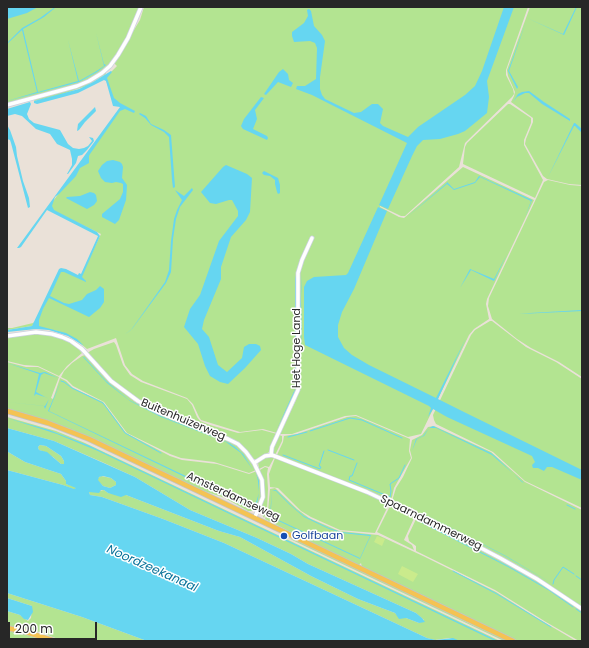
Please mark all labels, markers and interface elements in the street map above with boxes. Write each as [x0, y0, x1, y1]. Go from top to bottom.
street label: Het Hoge Land [290, 308, 304, 388]
street label: Buitenhuizerweg [139, 396, 227, 444]
street label: Amsterdamseweg [184, 470, 282, 524]
street label: Spaarndammerweg [378, 493, 484, 553]
place label: Golfbaan [292, 529, 343, 543]
marker: Golfbaan [279, 531, 289, 541]
water label: Noordzeekanaal [104, 543, 200, 595]
scale bar [10, 614, 99, 640]
text: 200 m [15, 620, 53, 637]

